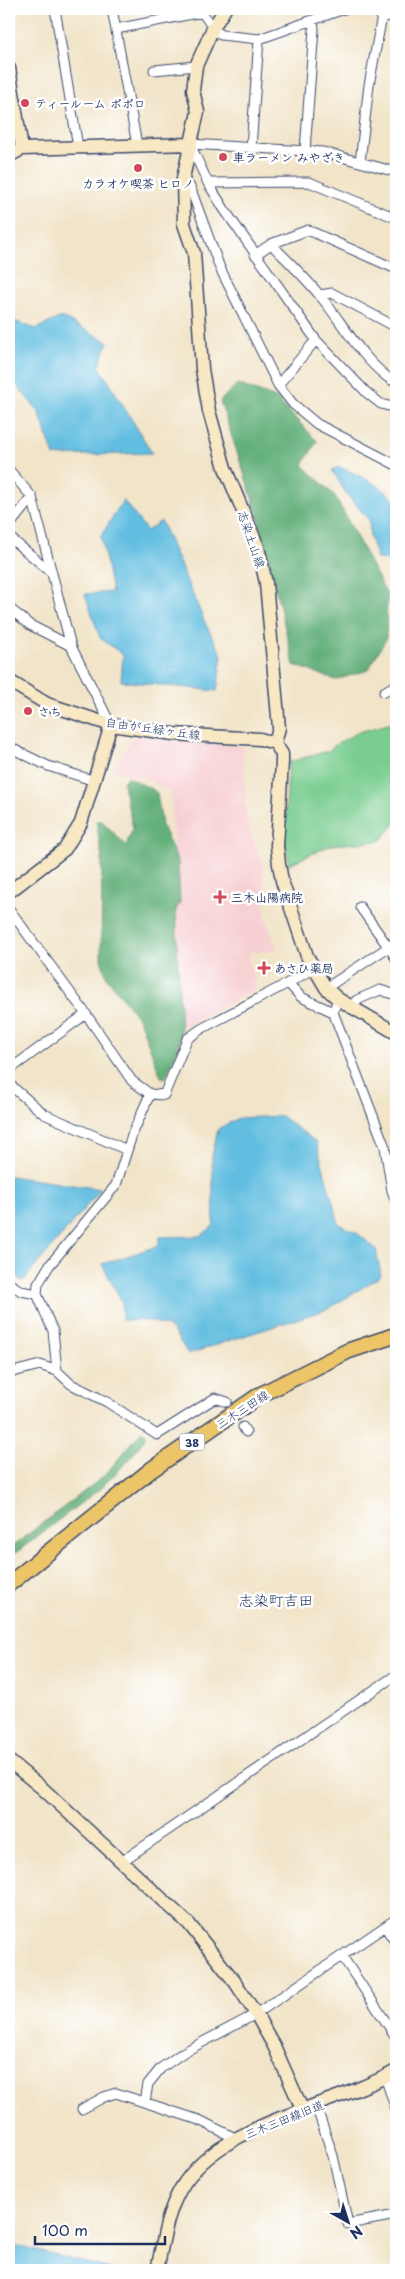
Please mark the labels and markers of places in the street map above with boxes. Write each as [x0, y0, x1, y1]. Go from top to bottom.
place label: ティールーム ポポロ [35, 94, 146, 112]
marker: ティールーム ポポロ [19, 97, 31, 109]
place label: 車ラーメン みやざき [233, 148, 345, 166]
marker: 車ラーメン みやざき [217, 151, 229, 163]
marker: カラオケ喫茶 ヒロノ [132, 162, 144, 174]
place label: カラオケ喫茶 ヒロノ [82, 174, 194, 192]
place label: さち [38, 702, 62, 720]
marker: さち [22, 705, 34, 717]
place label: 三木山陽病院 [231, 888, 303, 906]
marker: 三木山陽病院 [213, 890, 227, 904]
place label: あさひ薬局 [274, 959, 334, 977]
marker: あさひ薬局 [258, 962, 270, 974]

